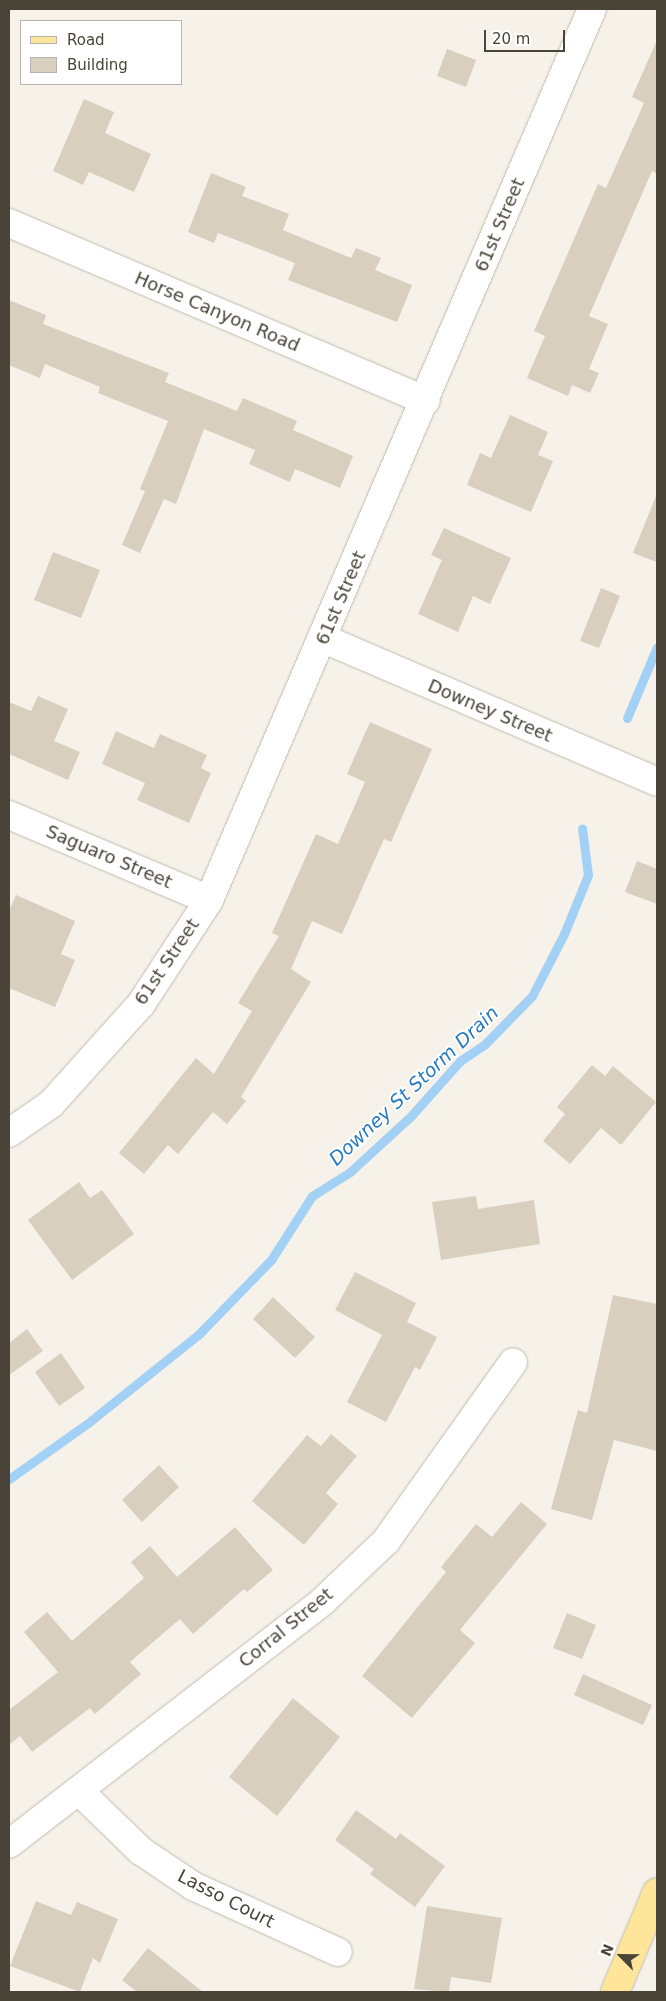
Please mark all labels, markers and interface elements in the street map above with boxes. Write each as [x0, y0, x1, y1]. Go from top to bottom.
legend [20, 20, 182, 85]
scale bar [486, 20, 567, 52]
text: 20 m [492, 30, 530, 48]
text: Road [67, 31, 105, 49]
text: Building [67, 56, 128, 74]
street label: 61st Street [471, 175, 529, 275]
street label: Horse Canyon Road [131, 267, 303, 357]
street label: 61st Street [312, 548, 370, 648]
street label: Downey Street [424, 675, 556, 747]
street label: Saguaro Street [43, 821, 175, 893]
street label: 61st Street [130, 915, 204, 1009]
water label: Downey St Storm Drain [325, 1002, 503, 1170]
street label: Corral Street [235, 1584, 337, 1672]
street label: Lasso Court [174, 1865, 278, 1933]
north arrow [596, 1931, 646, 1981]
text: N [598, 1942, 617, 1959]

